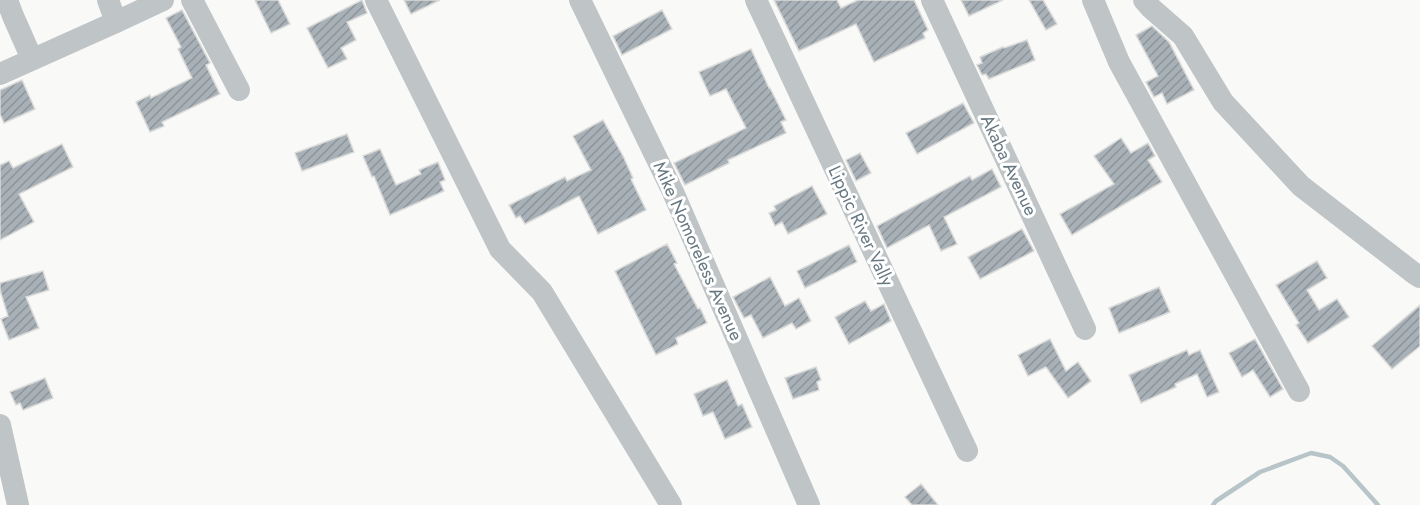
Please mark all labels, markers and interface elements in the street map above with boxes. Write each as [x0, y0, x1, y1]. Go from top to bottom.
street label: Akaba Avenue [974, 110, 1044, 220]
street label: Mike Nomoreless Avenue [647, 157, 749, 345]
street label: Lippic River Vally [822, 162, 900, 291]

